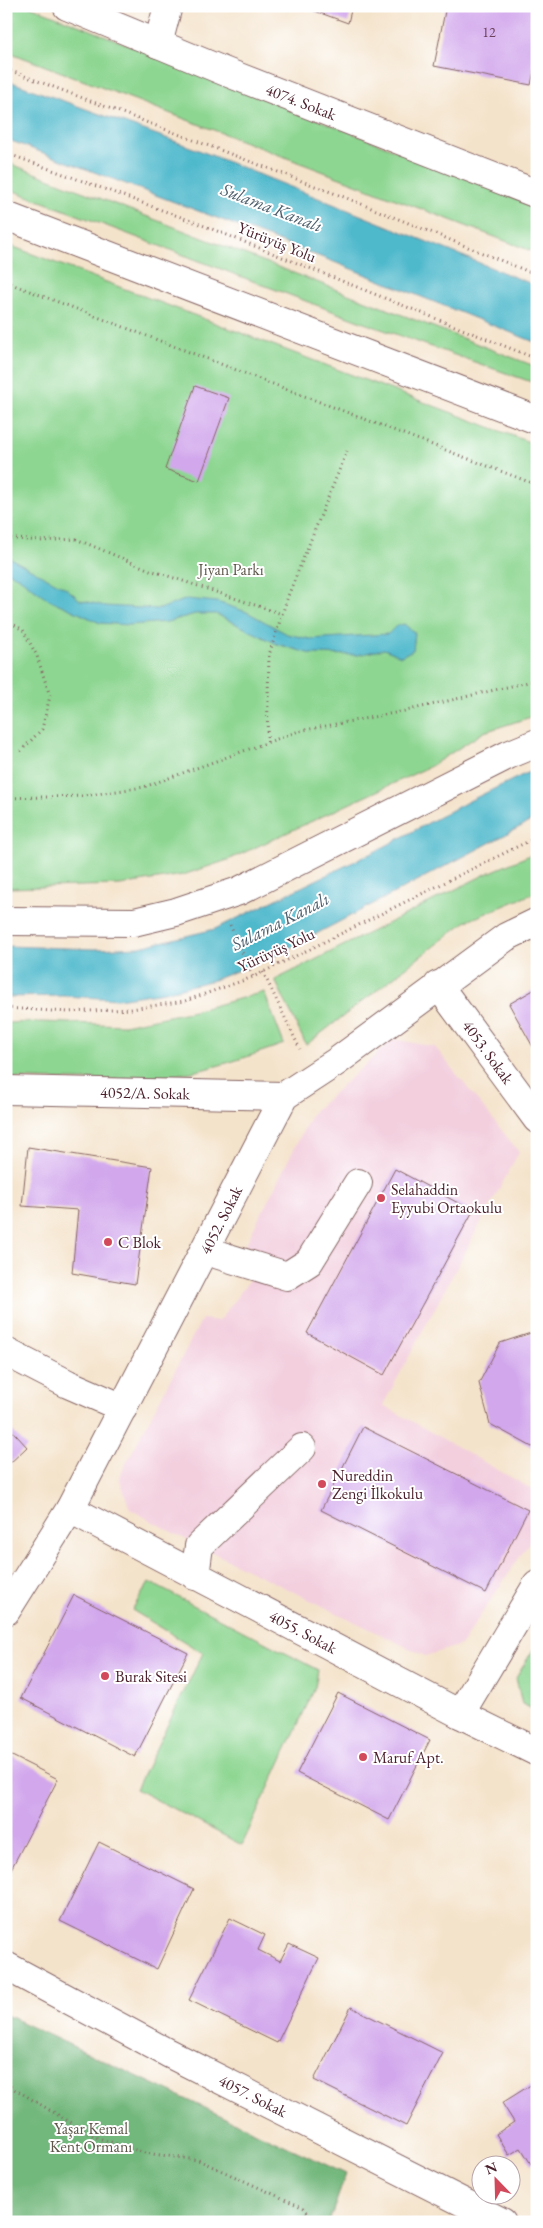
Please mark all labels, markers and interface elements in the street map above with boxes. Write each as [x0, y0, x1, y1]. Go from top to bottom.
house number: 12 [482, 23, 496, 41]
street label: 4074. Sokak [263, 79, 340, 125]
water label: Sulama Kanalı [217, 177, 326, 237]
street label: Yürüyüş Yolu [235, 217, 320, 267]
park label: Jiyan Parkı [196, 559, 264, 580]
water label: Sulama Kanalı [226, 886, 333, 956]
street label: Yürüyüş Yolu [234, 923, 318, 977]
street label: 4053. Sokak [458, 1016, 519, 1089]
street label: 4052/A. Sokak [100, 1082, 191, 1104]
place label: Selahaddin Eyyubi Ortaokulu [391, 1179, 503, 1218]
street label: 4052. Sokak [195, 1182, 247, 1258]
marker: Selahaddin Eyyubi Ortaokulu [375, 1192, 387, 1204]
place label: C Blok [118, 1232, 161, 1253]
marker: C Blok [102, 1236, 114, 1248]
place label: Nureddin Zengi İlkokulu [332, 1465, 424, 1504]
marker: Nureddin Zengi İlkokulu [316, 1478, 328, 1490]
street label: 4055. Sokak [265, 1605, 341, 1659]
place label: Burak Sitesi [115, 1666, 187, 1687]
marker: Burak Sitesi [99, 1670, 111, 1682]
place label: Maruf Apt. [373, 1747, 444, 1768]
marker: Maruf Apt. [357, 1751, 369, 1763]
street label: 4057. Sokak [215, 2070, 291, 2122]
park label: Yaşar Kemal Kent Ormanı [50, 2118, 132, 2157]
north arrow [470, 2156, 520, 2206]
text: N [482, 2157, 500, 2179]

